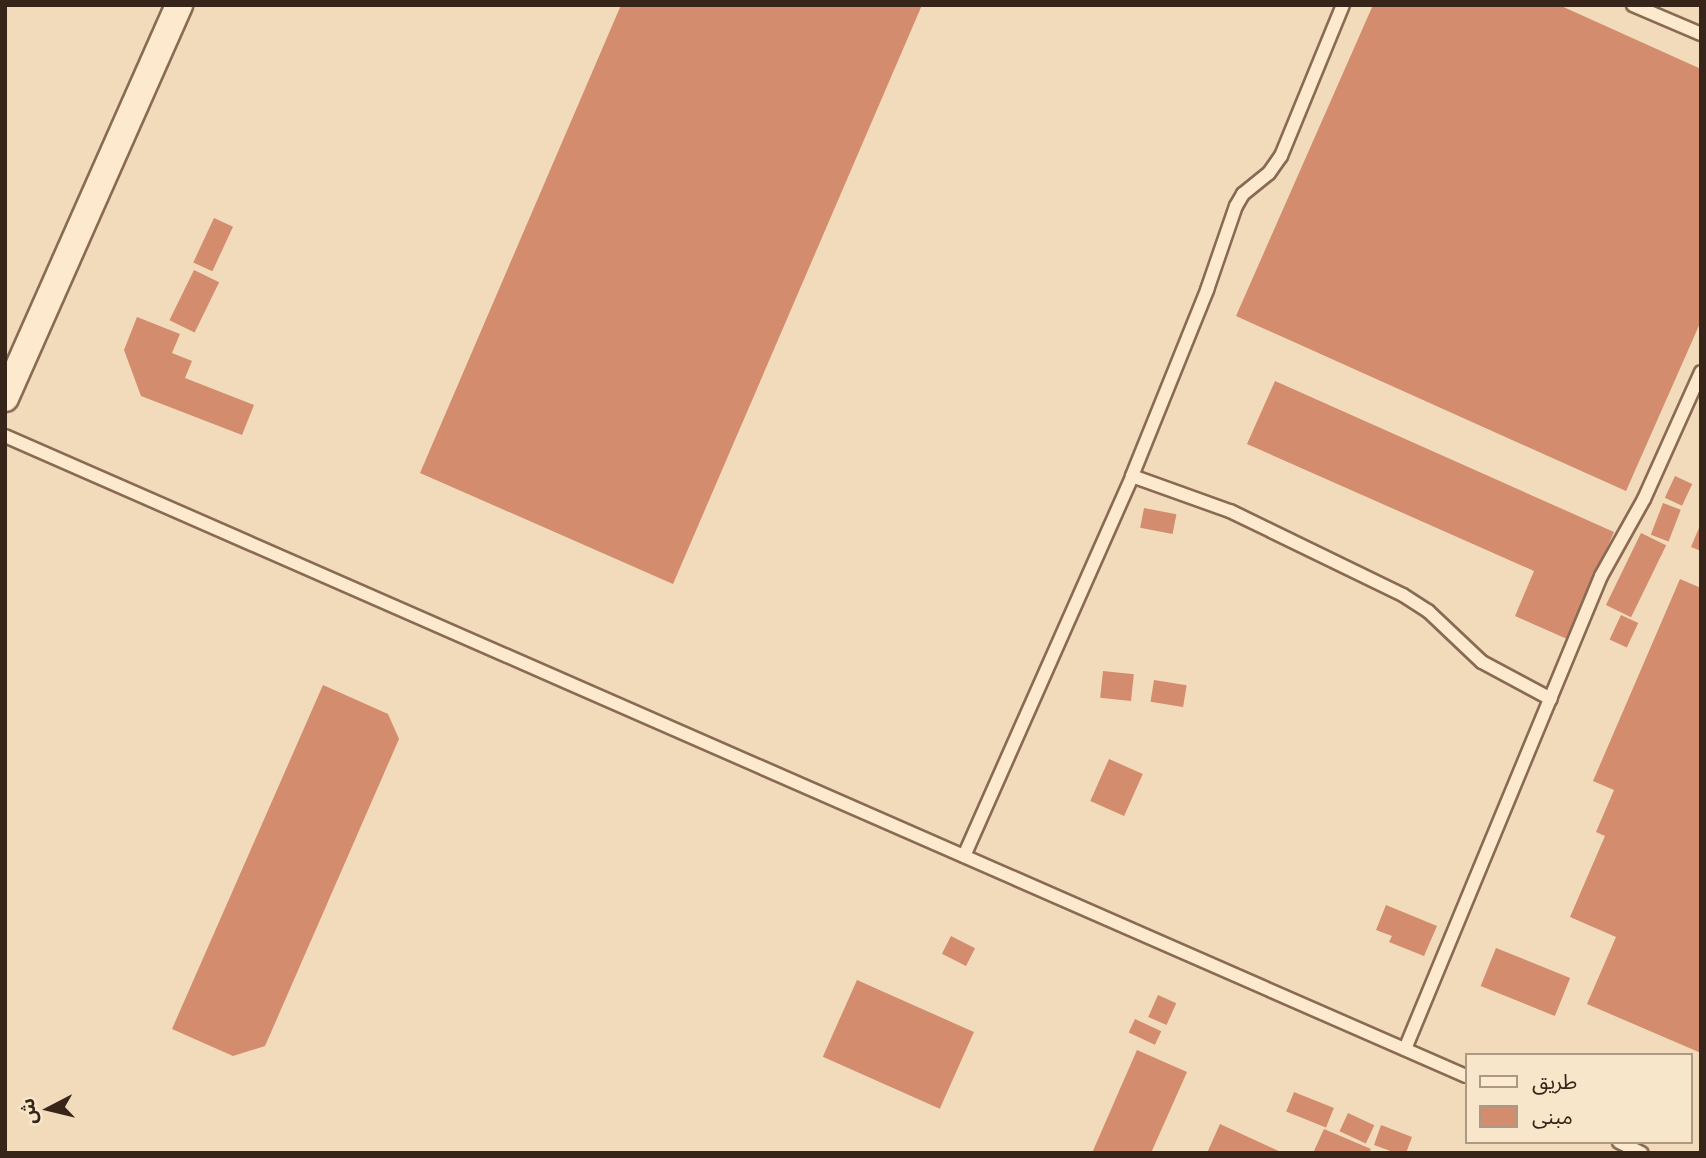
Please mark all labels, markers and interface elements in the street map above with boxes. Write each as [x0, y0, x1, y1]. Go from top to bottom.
legend [1464, 1053, 1692, 1144]
text: طريق [1532, 1067, 1577, 1095]
north arrow [14, 1074, 84, 1144]
text: ش [15, 1097, 42, 1126]
text: مبنى [1532, 1102, 1573, 1130]

